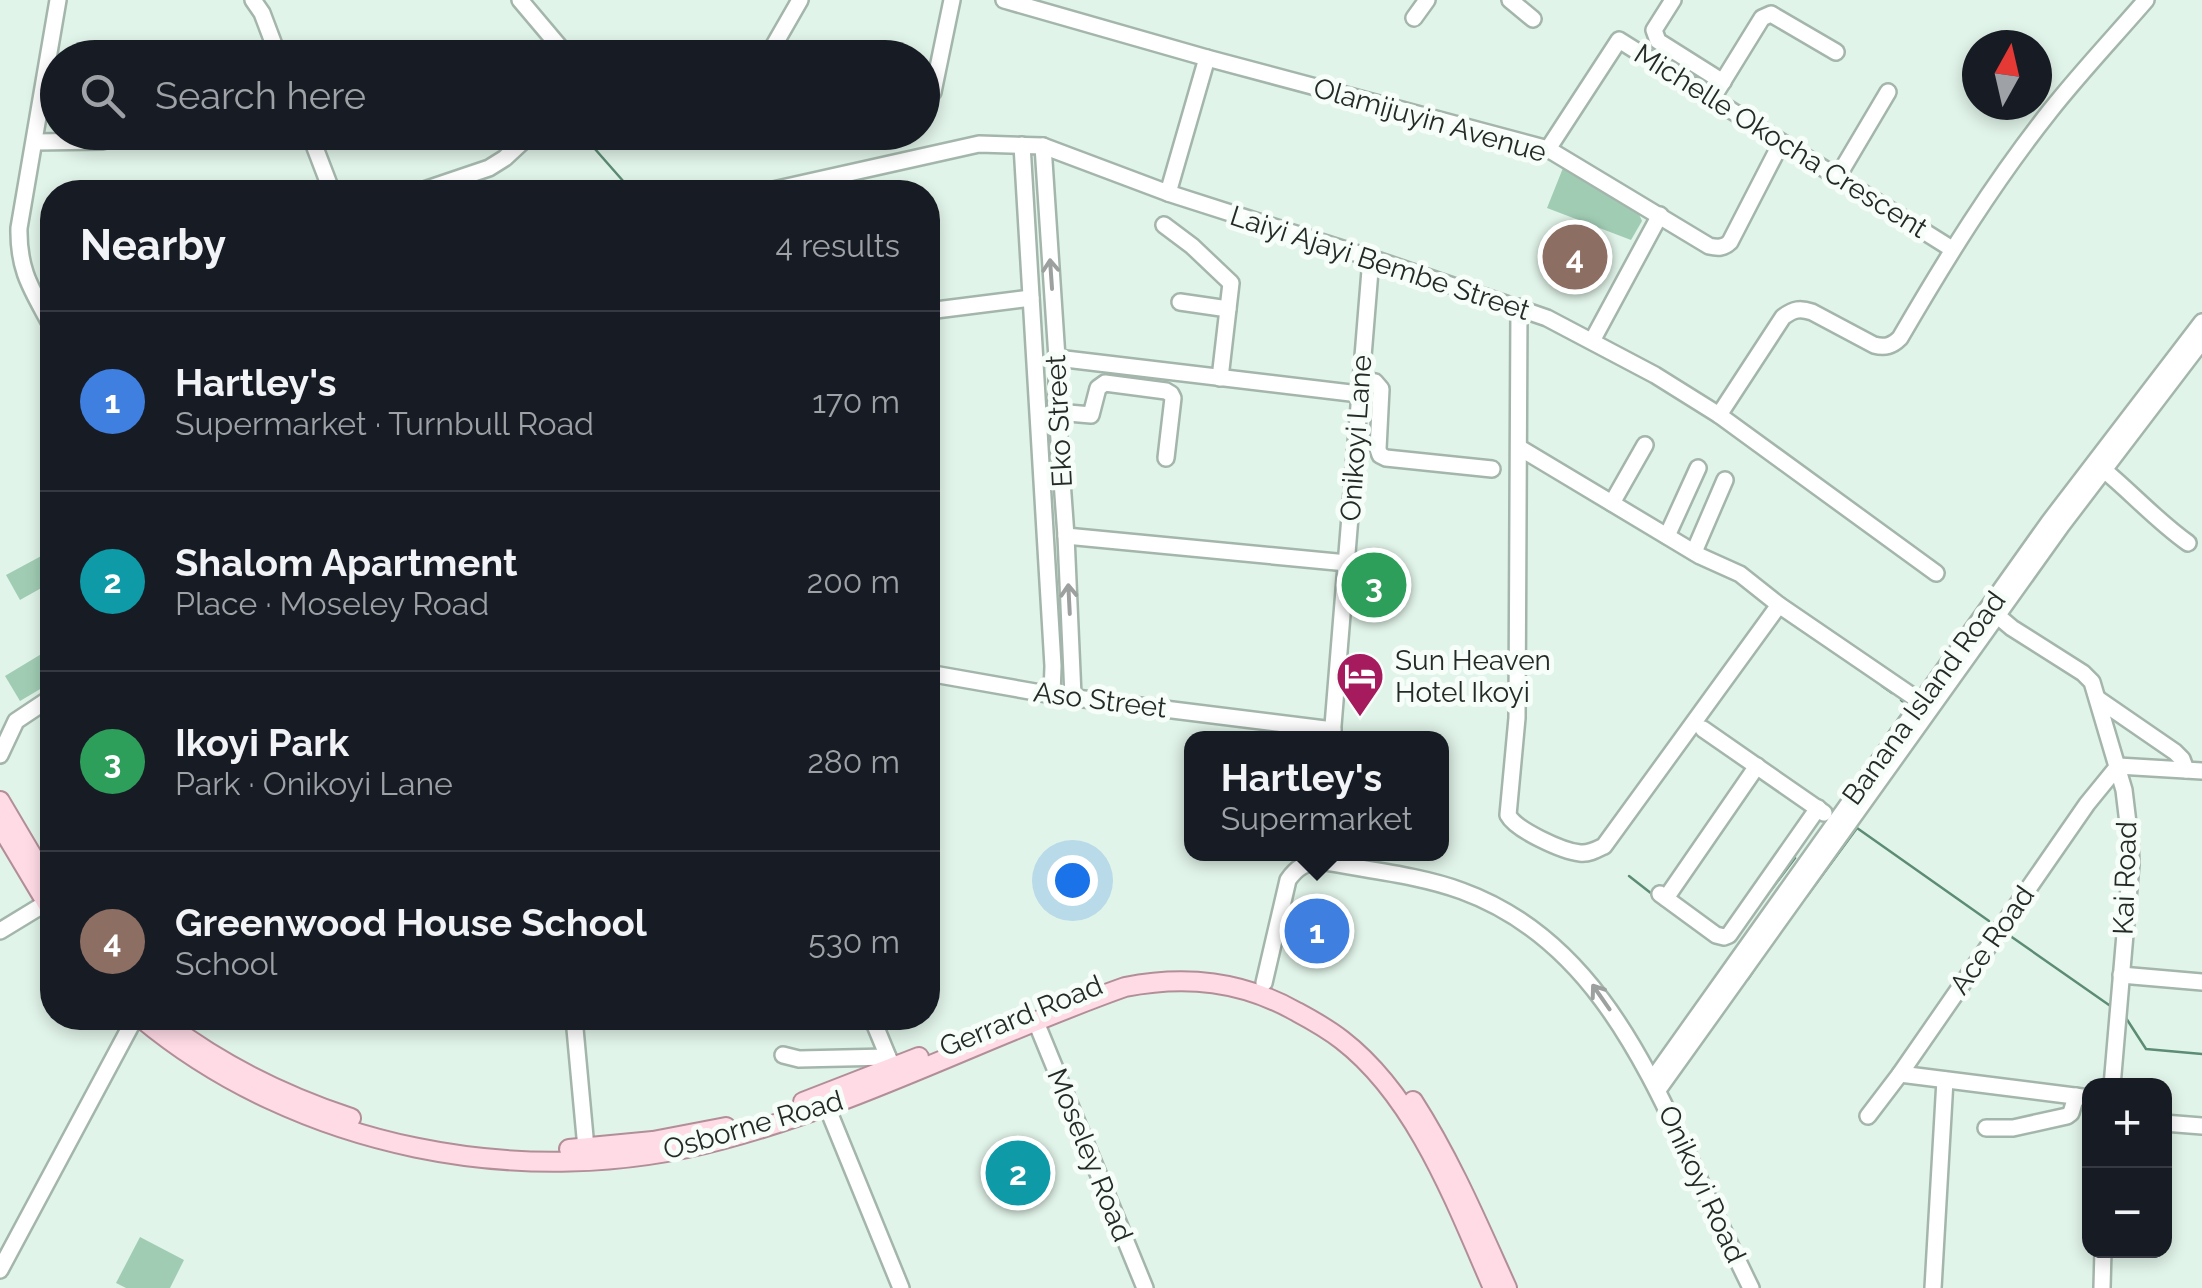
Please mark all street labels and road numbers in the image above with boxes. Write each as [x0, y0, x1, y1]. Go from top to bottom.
street label: Michelle Okocha Crescent [1628, 37, 1934, 245]
street label: Olamijuyin Avenue [1310, 71, 1550, 169]
street label: Laiyi Ajayi Bembe Street [1226, 199, 1535, 327]
street label: Eko Street [1039, 353, 1079, 488]
street label: Onikoyi Lane [1334, 354, 1378, 522]
street label: Banana Island Road [1836, 585, 2012, 811]
street label: Aso Street [1032, 675, 1169, 725]
street label: Kai Road [2107, 821, 2143, 935]
street label: Ace Road [1943, 880, 2041, 1000]
street label: Gerrard Road [935, 968, 1107, 1064]
street label: Moseley Road [1040, 1064, 1140, 1246]
street label: Osborne Road [659, 1084, 847, 1166]
street label: Onikoyi Road [1651, 1100, 1753, 1268]

